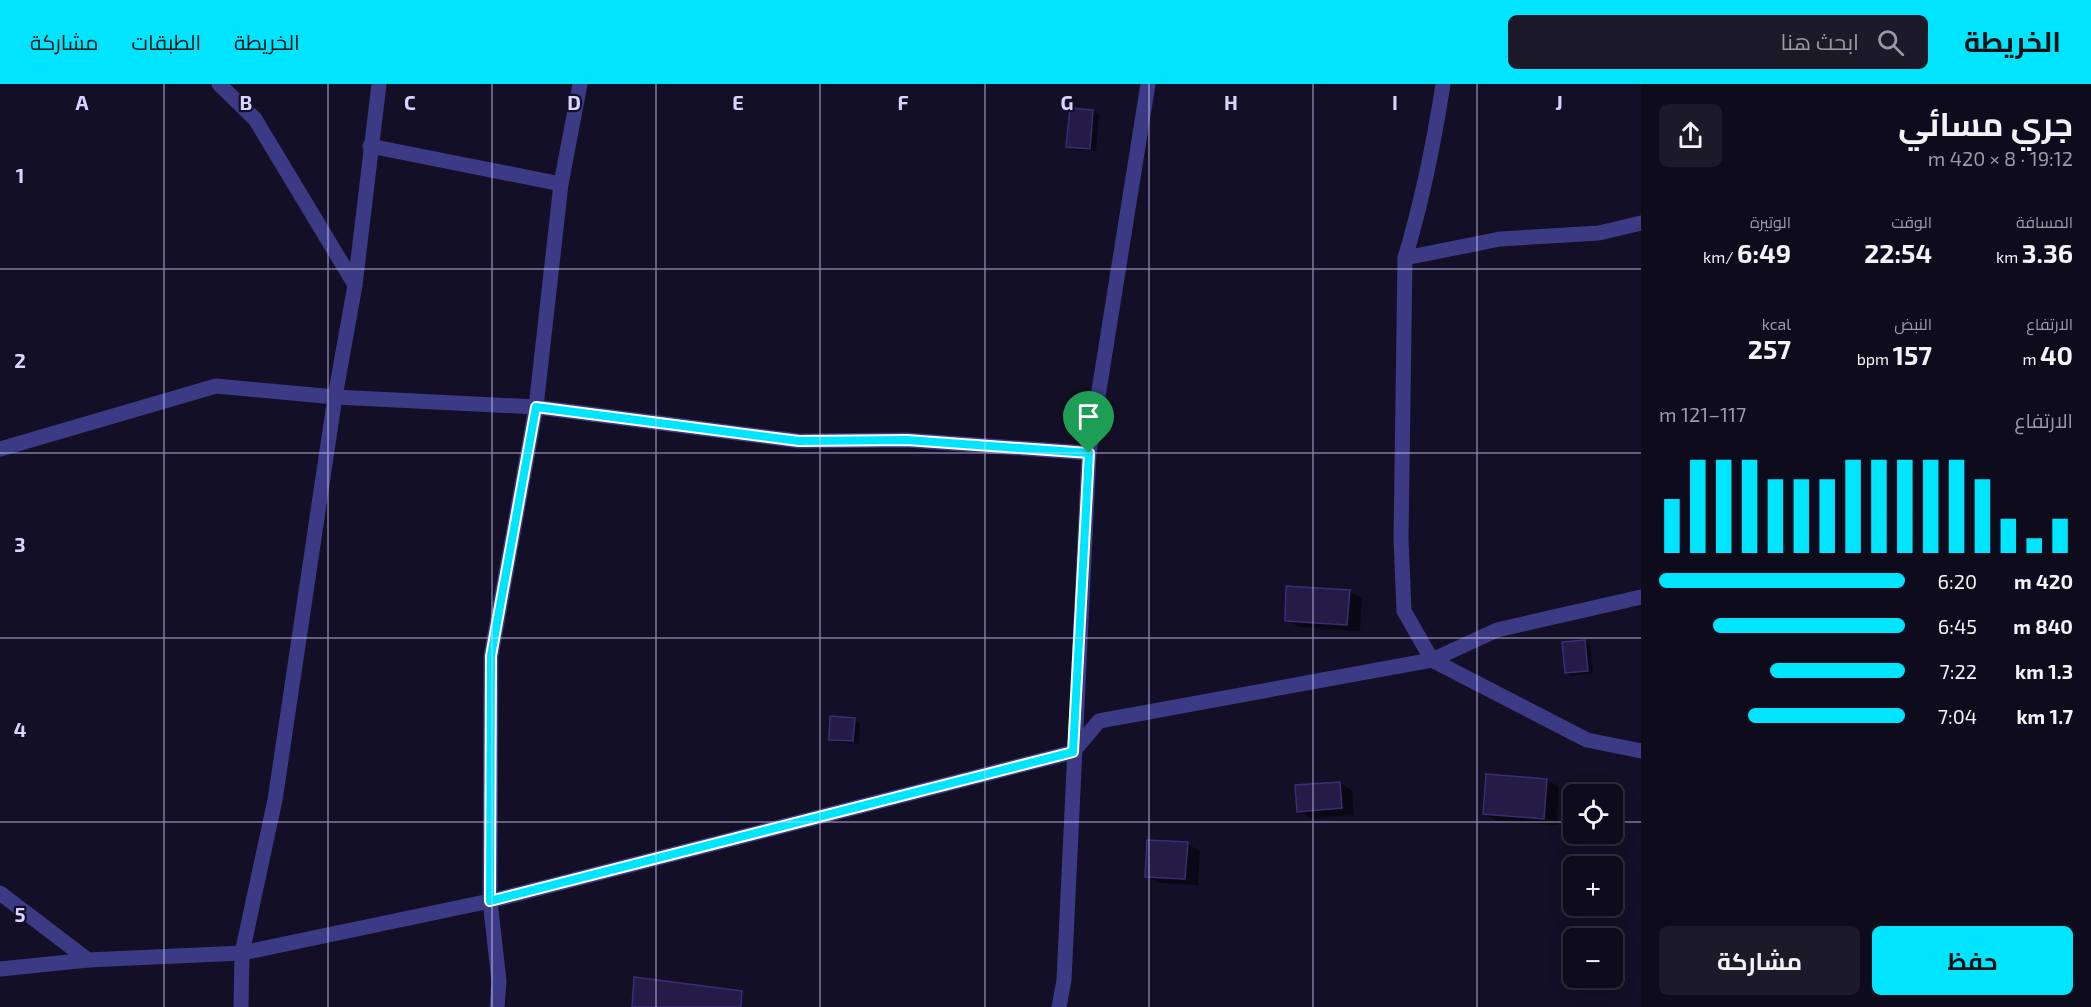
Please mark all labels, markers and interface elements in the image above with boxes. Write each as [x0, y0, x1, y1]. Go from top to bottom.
search box [1508, 15, 1928, 69]
text: الخريطة [1964, 24, 2061, 58]
icon: search [1874, 26, 1907, 59]
text: ابحث هنا [1781, 28, 1859, 54]
text: مشاركة [30, 29, 99, 54]
text: الطبقات [132, 29, 201, 54]
text: الخريطة [234, 29, 300, 54]
text: A [75, 90, 89, 114]
text: B [240, 90, 252, 114]
text: C [404, 90, 416, 114]
text: D [567, 90, 581, 114]
text: E [732, 90, 744, 114]
text: F [897, 90, 909, 114]
text: G [1061, 90, 1073, 114]
text: H [1224, 90, 1238, 114]
text: I [1392, 90, 1398, 114]
text: J [1555, 90, 1563, 114]
text: جري مسائي [1898, 103, 2073, 143]
button: share [1659, 104, 1722, 167]
text: 19:12 · 8 × 420 m [1928, 146, 2073, 170]
text: 1 [16, 163, 24, 187]
text: الوتيرة [1750, 212, 1791, 231]
text: الوقت [1891, 212, 1932, 231]
text: المسافة [2016, 212, 2073, 231]
text: 6:49 [1737, 237, 1791, 268]
text: 22:54 [1864, 237, 1932, 268]
text: 3.36 [2022, 237, 2073, 268]
text: /km [1703, 247, 1737, 266]
text: km [1996, 247, 2022, 266]
text: kcal [1762, 314, 1791, 333]
text: النبض [1894, 314, 1932, 333]
text: الارتفاع [2026, 314, 2073, 333]
text: 257 [1748, 333, 1791, 364]
text: 157 [1893, 339, 1932, 370]
text: 40 [2040, 339, 2073, 370]
text: 2 [14, 348, 26, 372]
text: bpm [1857, 349, 1893, 368]
text: m [2022, 349, 2040, 368]
pin [1063, 391, 1114, 453]
icon: arrive [1072, 400, 1105, 433]
text: 117–121 m [1659, 402, 1746, 426]
text: الارتفاع [2014, 408, 2073, 432]
text: 3 [14, 532, 26, 556]
text: 6:20 [1938, 569, 1977, 593]
text: 420 m [2014, 569, 2073, 593]
text: 6:45 [1938, 614, 1977, 638]
text: 840 m [2013, 614, 2073, 638]
text: 7:22 [1940, 659, 1977, 683]
text: 1.3 km [2015, 659, 2073, 683]
text: 7:04 [1938, 704, 1977, 728]
text: 1.7 km [2016, 704, 2073, 728]
text: 4 [14, 717, 27, 741]
map controls [1563, 784, 1623, 988]
button: locate [1563, 784, 1623, 844]
button: + [1563, 856, 1623, 916]
text: 5 [14, 902, 26, 926]
button: مشاركة [1659, 926, 1860, 995]
button: حفظ [1872, 926, 2073, 995]
button: − [1563, 928, 1623, 988]

